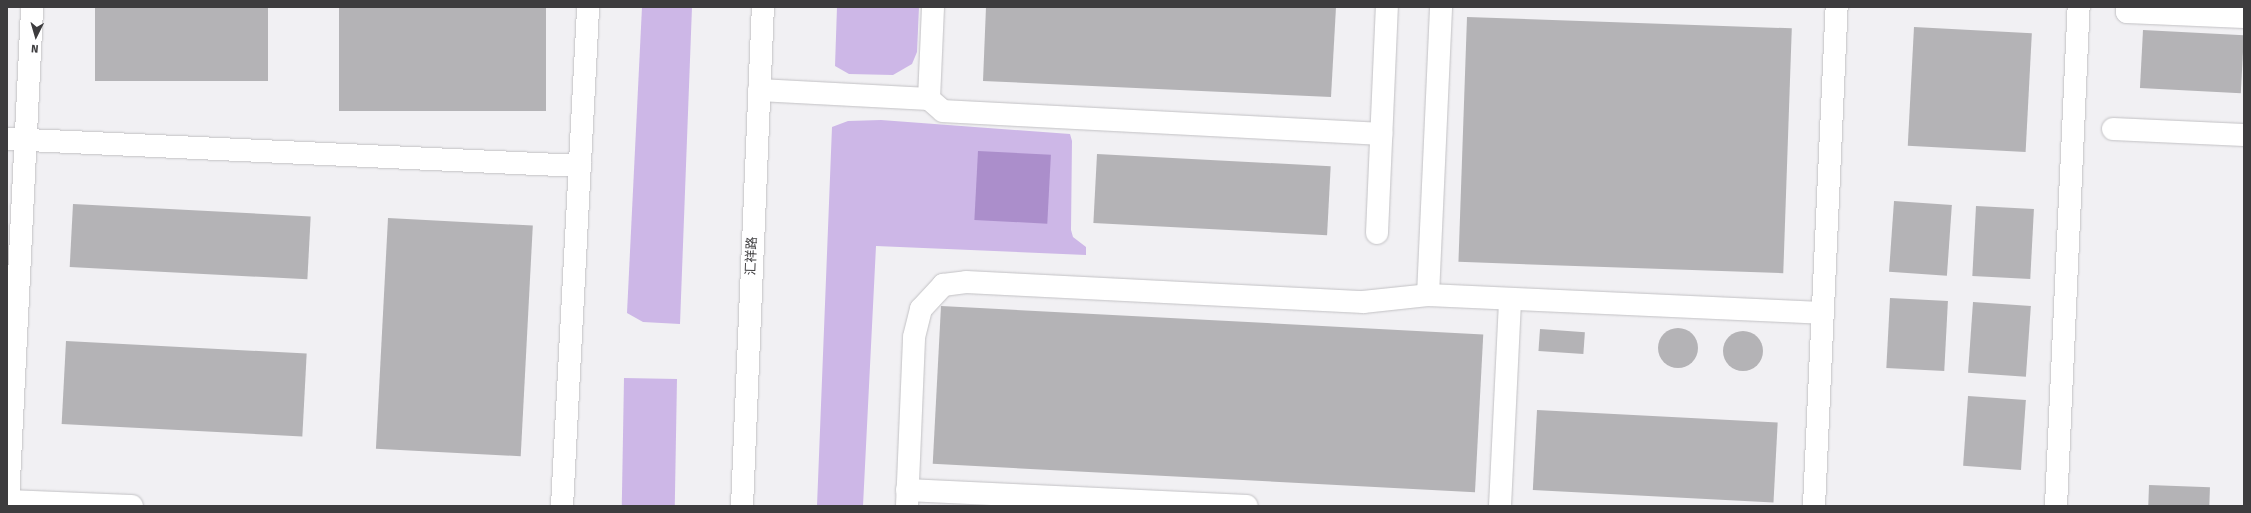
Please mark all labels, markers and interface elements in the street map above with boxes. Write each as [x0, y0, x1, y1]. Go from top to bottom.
north arrow [16, 16, 56, 56]
text: N [31, 42, 39, 55]
street label: 汇祥路 [744, 236, 760, 276]

